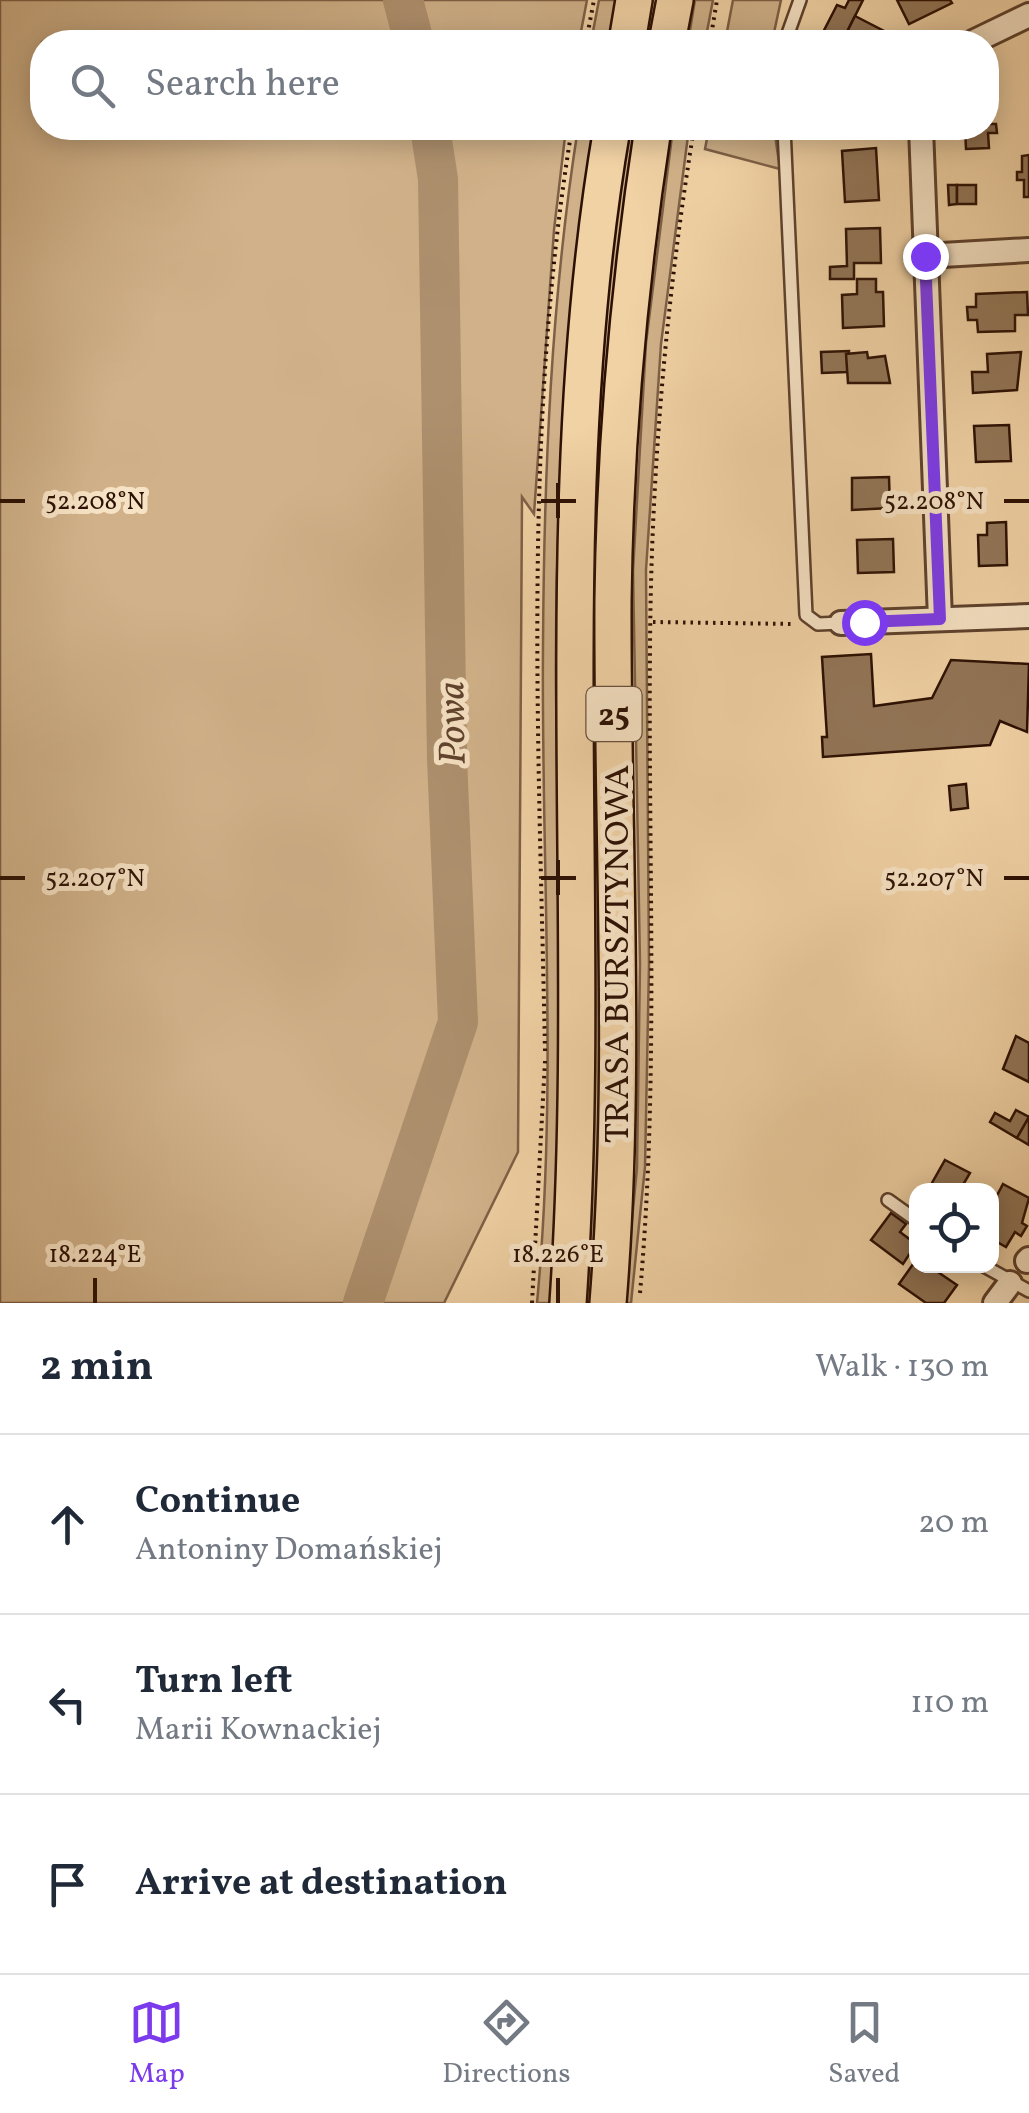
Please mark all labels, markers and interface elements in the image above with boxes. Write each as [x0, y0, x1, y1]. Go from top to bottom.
search box [30, 30, 999, 140]
icon: search [65, 58, 120, 113]
text: Search here [145, 59, 340, 112]
route end [903, 234, 949, 280]
text: 52.208°N [45, 485, 145, 520]
text: 52.208°N [884, 485, 984, 520]
route start [842, 600, 888, 646]
water label: Powa [427, 681, 482, 765]
road number: 25 [586, 687, 642, 741]
street label: TRASA BURSZTYNOWA [595, 765, 643, 1143]
text: 52.207°N [45, 862, 145, 897]
text: 52.207°N [884, 862, 984, 897]
map controls [909, 1183, 999, 1273]
button: locate [909, 1183, 999, 1273]
text: 18.224°E [49, 1238, 141, 1273]
text: 18.226°E [512, 1238, 604, 1273]
text: 2 min [40, 1339, 153, 1398]
text: Walk · 130 m [815, 1346, 989, 1390]
text: Continue [135, 1476, 300, 1529]
icon: ahead [40, 1497, 95, 1552]
text: 20 m [918, 1502, 989, 1546]
text: Antoniny Domańskiej [135, 1529, 443, 1573]
text: Turn left [135, 1656, 292, 1709]
icon: left [40, 1677, 95, 1732]
text: 110 m [910, 1682, 989, 1726]
text: Marii Kownackiej [135, 1709, 382, 1753]
icon: arrive [40, 1857, 95, 1912]
text: Arrive at destination [135, 1858, 508, 1911]
tab: Map [129, 1995, 185, 2094]
tab: Directions [442, 1995, 571, 2094]
tab: Saved [828, 1995, 900, 2094]

